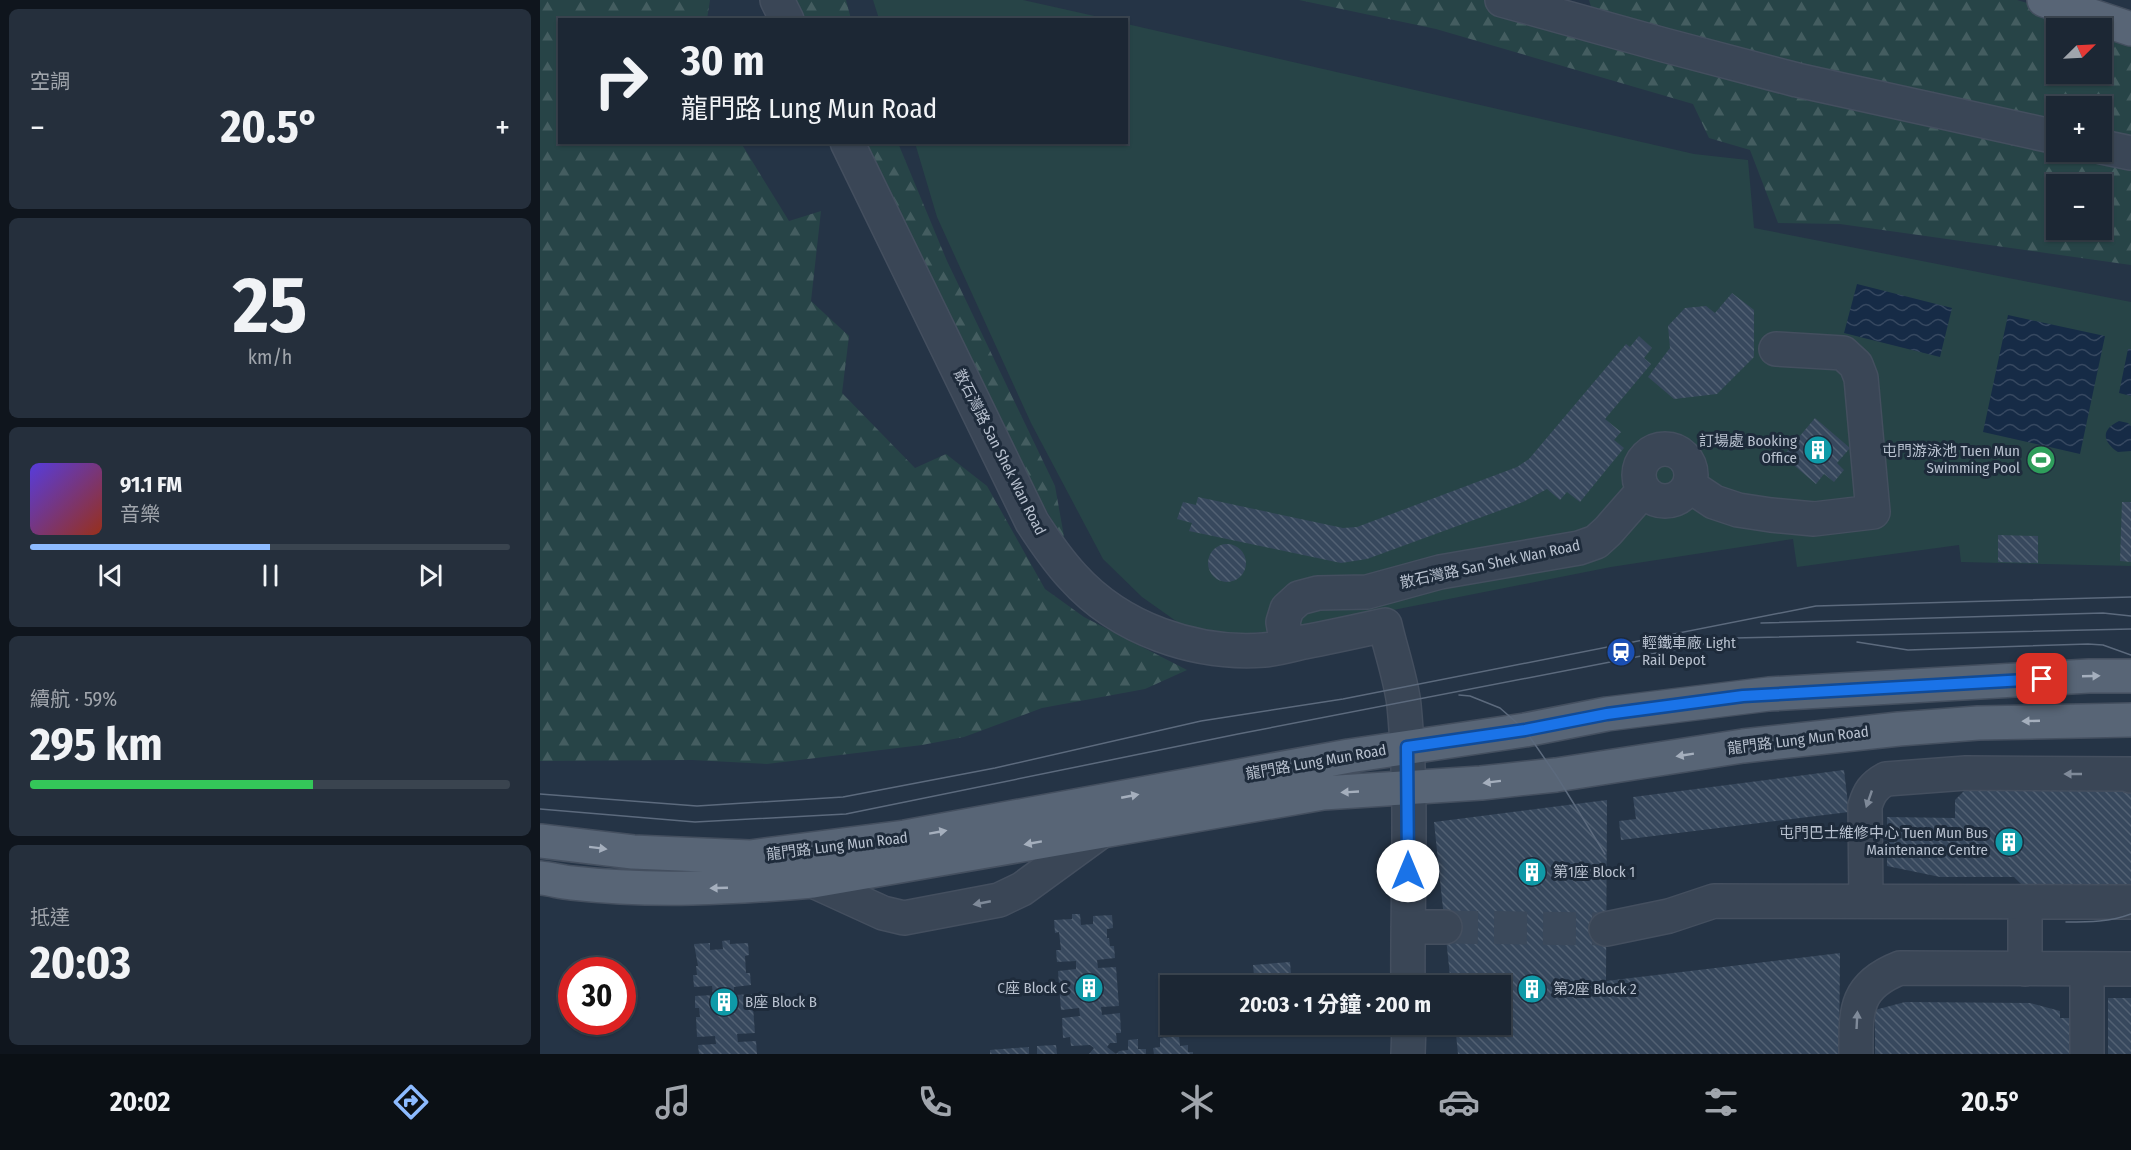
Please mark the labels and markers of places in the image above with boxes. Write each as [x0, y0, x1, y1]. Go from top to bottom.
place label: 訂場處 Booking Office [1699, 432, 1797, 467]
building icon: 訂場處 Booking Office [1802, 434, 1834, 466]
place label: 屯門游泳池 Tuen Mun Swimming Pool [1882, 442, 2020, 477]
sports icon: 屯門游泳池 Tuen Mun Swimming Pool [2025, 444, 2057, 476]
place label: 輕鐵車廠 Light Rail Depot [1642, 634, 1736, 669]
station icon: 輕鐵車廠 Light Rail Depot [1605, 636, 1637, 668]
pin [2016, 653, 2067, 704]
place label: 屯門巴士維修中心 Tuen Mun Bus Maintenance Centre [1779, 824, 1988, 859]
building icon: 屯門巴士維修中心 Tuen Mun Bus Maintenance Centre [1993, 826, 2025, 858]
building icon: 第1座 Block 1 [1516, 856, 1548, 888]
place label: 第1座 Block 1 [1553, 863, 1635, 881]
building icon: C座 Block C [1073, 972, 1105, 1004]
building icon: 第2座 Block 2 [1516, 973, 1548, 1005]
place label: C座 Block C [997, 979, 1068, 997]
place label: 第2座 Block 2 [1553, 980, 1637, 998]
building icon: B座 Block B [708, 986, 740, 1018]
place label: B座 Block B [745, 993, 817, 1011]

